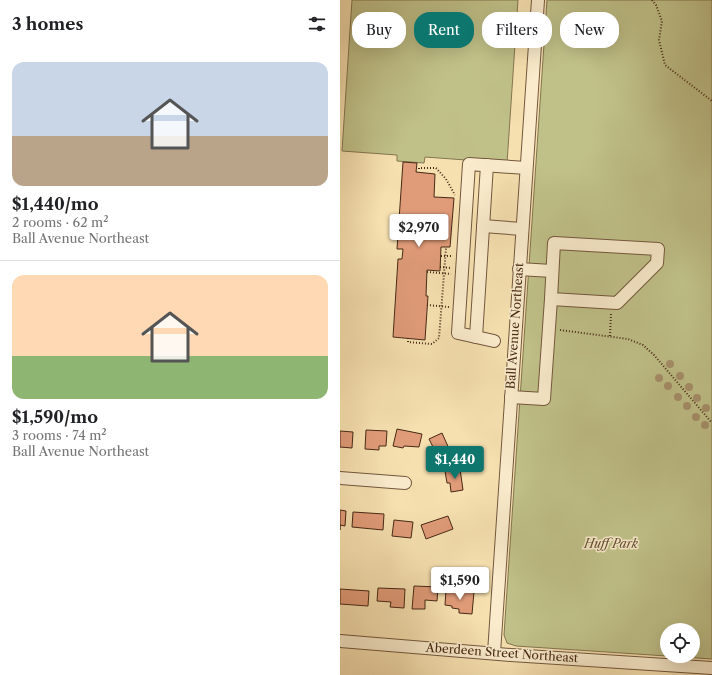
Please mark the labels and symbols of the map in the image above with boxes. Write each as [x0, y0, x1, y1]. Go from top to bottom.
pin: $2,970 [386, 214, 452, 248]
street label: Ball Avenue Northeast [503, 262, 526, 390]
pin: $1,440 [422, 446, 488, 480]
park label: Huff Park [583, 536, 639, 551]
pin: $1,590 [427, 567, 493, 601]
street label: Aberdeen Street Northeast [424, 640, 579, 665]

